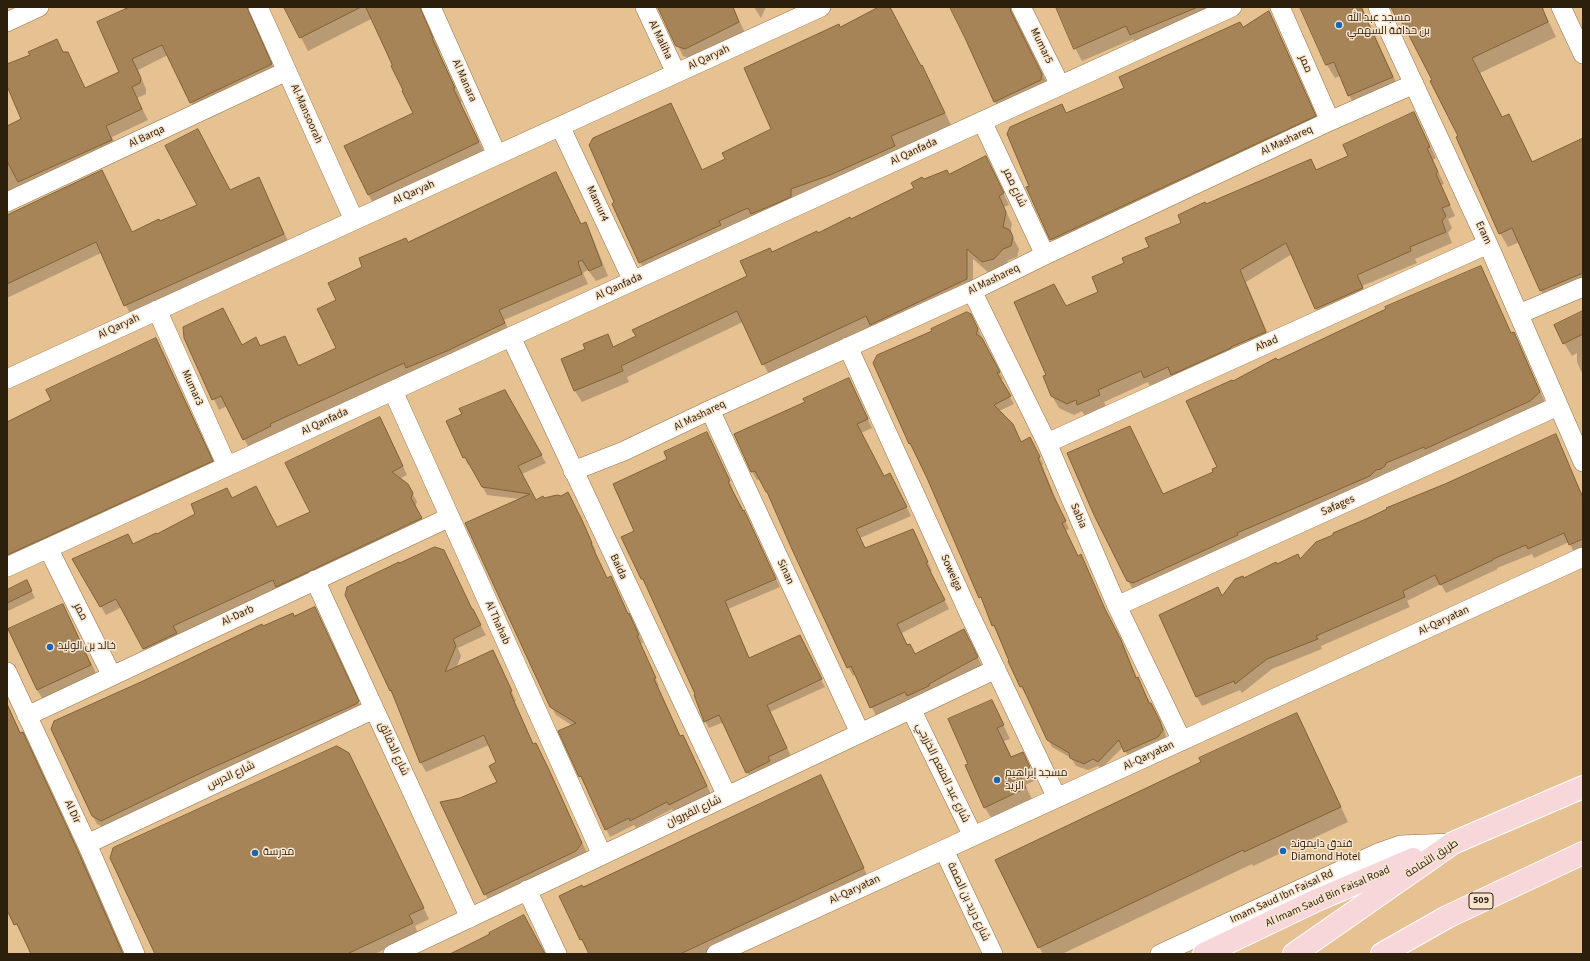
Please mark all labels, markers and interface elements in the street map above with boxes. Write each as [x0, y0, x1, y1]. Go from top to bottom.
place label: مسجد عبد الله بن حذافة السهمي [1347, 12, 1430, 38]
street label: Al Maliha [645, 18, 675, 62]
marker: مسجد عبد الله بن حذافة السهمي [1334, 20, 1344, 30]
street label: Mumar5 [1027, 26, 1055, 66]
street label: Al Qaryah [686, 43, 732, 73]
street label: ممر [1295, 53, 1315, 75]
street label: Al Manara [449, 58, 479, 104]
street label: Al-Mansoorah [287, 82, 325, 146]
street label: Al Barqa [127, 123, 167, 151]
street label: Al Mashareq [1259, 123, 1315, 159]
street label: Al Qanfada [889, 135, 939, 169]
street label: شارع ممر [999, 166, 1029, 210]
street label: Al Qaryah [391, 178, 437, 208]
street label: Mamur4 [583, 184, 611, 224]
street label: Eram [1472, 219, 1494, 247]
street label: Al Mashareq [966, 262, 1022, 298]
street label: Al Qanfada [594, 270, 644, 304]
street label: Al Qaryah [96, 312, 142, 342]
street label: Ahad [1254, 333, 1280, 355]
street label: Mumar3 [178, 368, 206, 408]
street label: Al Mashareq [672, 398, 728, 434]
street label: Al Qanfada [300, 405, 350, 439]
street label: Safages [1319, 493, 1357, 519]
street label: Sabia [1067, 502, 1089, 530]
street label: Baida [606, 552, 630, 582]
street label: Soweiga [937, 553, 965, 593]
street label: Sinan [773, 557, 797, 587]
street label: Al Thahab [482, 599, 512, 647]
street label: ممر [70, 601, 90, 623]
street label: Al-Darb [220, 603, 256, 629]
street label: Al-Qaryatan [1417, 604, 1471, 638]
place label: خالد بن الوليد [58, 640, 116, 654]
marker: خالد بن الوليد [45, 642, 55, 652]
street label: شارع الدقائق [375, 720, 411, 778]
street label: شارع عبد المنعم الخزرجي [912, 721, 972, 825]
street label: Al-Qaryatan [1122, 739, 1176, 773]
street label: شارع الدرس [205, 759, 257, 793]
place label: مسجد إبراهيم الزيد [1005, 767, 1068, 793]
marker: مسجد إبراهيم الزيد [992, 775, 1002, 785]
street label: شارع القيروان [664, 793, 724, 831]
street label: Al Dir [61, 798, 83, 826]
street label: طريق الثمامة [1403, 837, 1461, 881]
place label: فندق دايموند Diamond Hotel [1291, 838, 1360, 864]
place label: مدرسة [263, 846, 294, 860]
marker: فندق دايموند Diamond Hotel [1278, 846, 1288, 856]
marker: مدرسة [250, 848, 260, 858]
street label: شارع دريد بن الصمة [944, 860, 992, 944]
street label: Al Imam Saud Bin Faisal Road [1264, 864, 1392, 930]
street label: Imam Saud Ibn Faisal Rd [1228, 867, 1336, 927]
street label: Al-Qaryatan [828, 873, 882, 907]
road number: 509 [1469, 893, 1493, 909]

